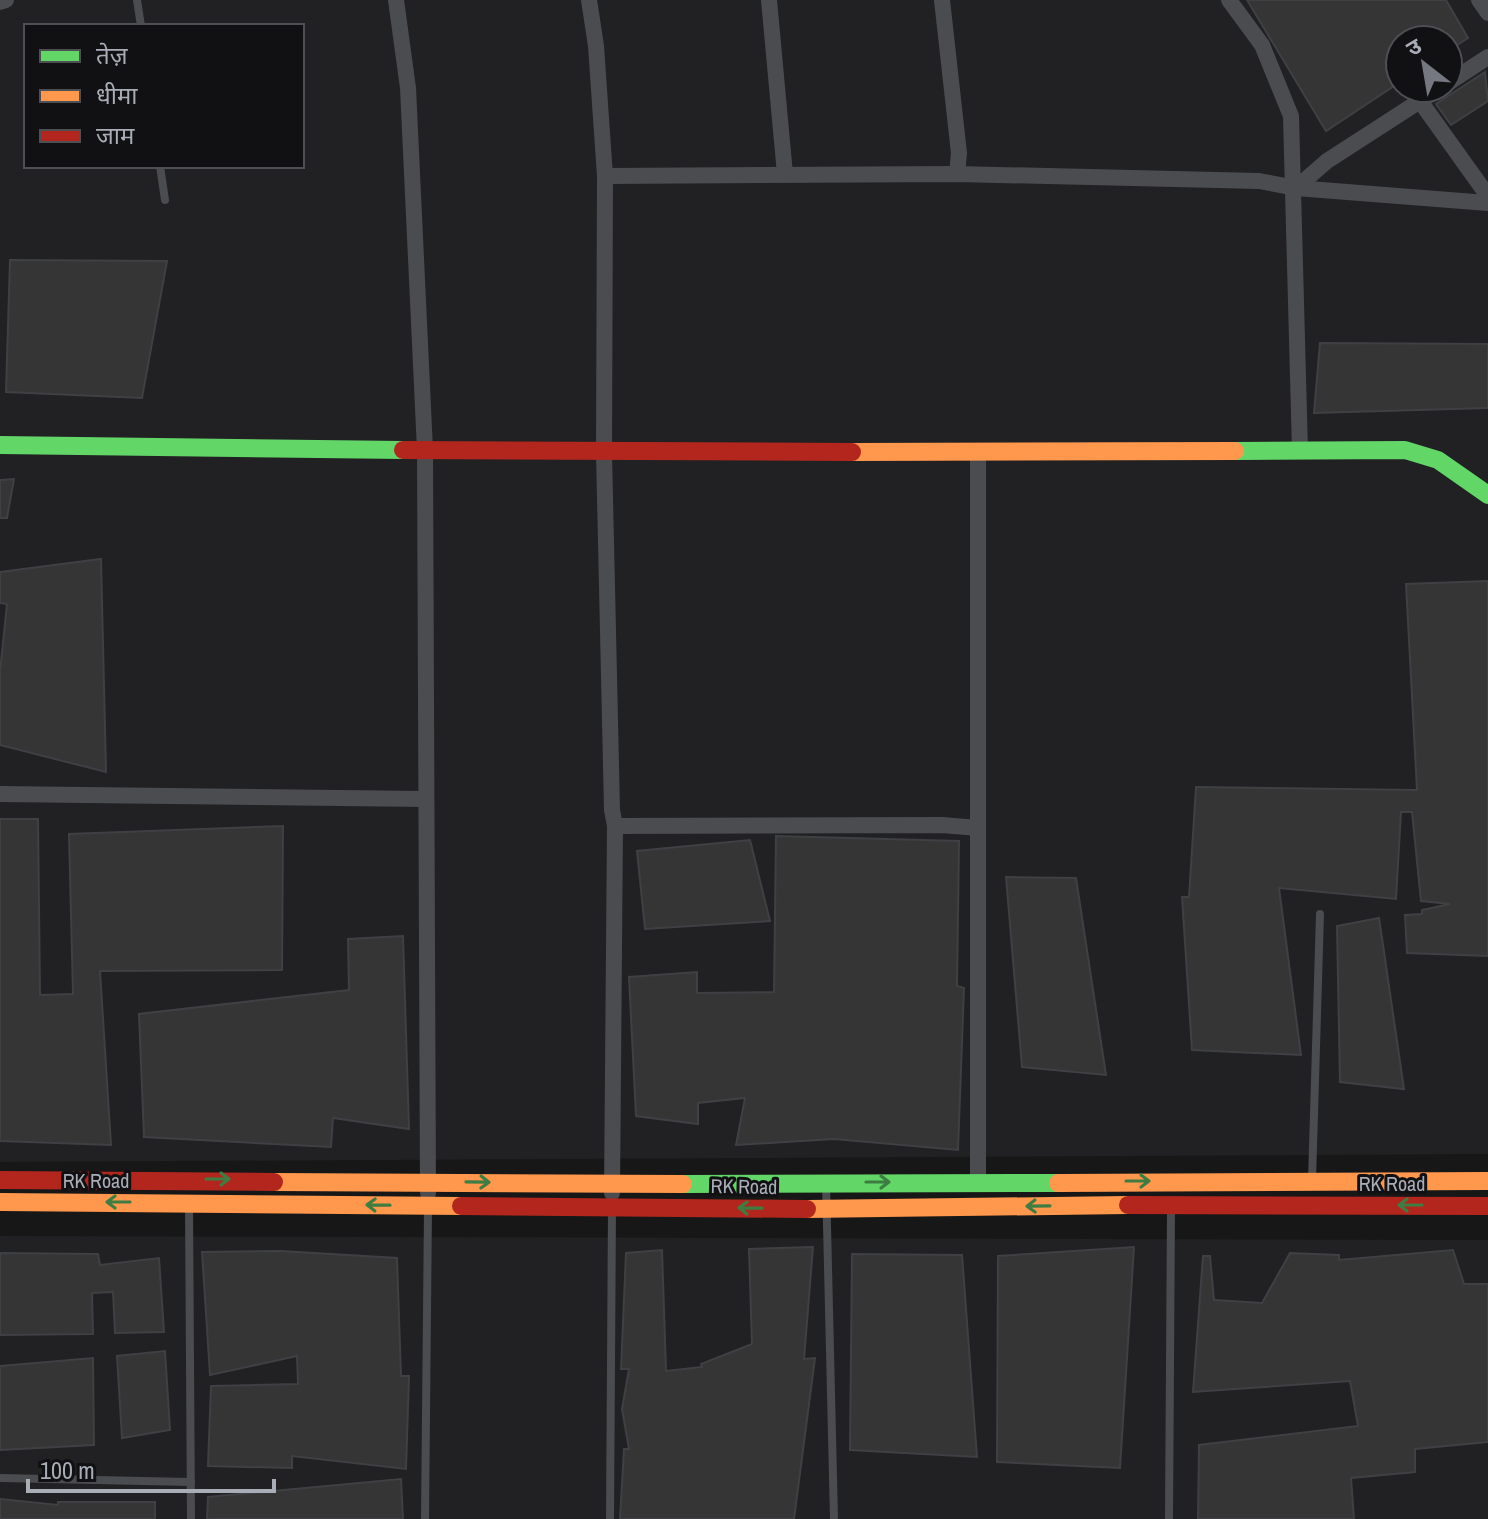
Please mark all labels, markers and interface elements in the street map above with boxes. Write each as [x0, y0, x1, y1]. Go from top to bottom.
legend [24, 24, 304, 168]
north arrow [1384, 24, 1464, 104]
text: उ [1400, 30, 1428, 63]
text: तेज़ [96, 39, 129, 71]
text: धीमा [96, 79, 138, 111]
text: जाम [96, 119, 135, 151]
street label: RK Road [63, 1167, 129, 1194]
street label: RK Road [1359, 1170, 1425, 1197]
one-way arrow [204, 1171, 231, 1187]
street label: RK Road [710, 1172, 778, 1200]
one-way arrow [1124, 1173, 1151, 1189]
one-way arrow [464, 1174, 491, 1189]
one-way arrow [864, 1174, 891, 1190]
one-way arrow [105, 1194, 132, 1210]
one-way arrow [365, 1197, 392, 1212]
one-way arrow [1397, 1197, 1424, 1213]
one-way arrow [1025, 1198, 1052, 1214]
one-way arrow [737, 1200, 764, 1216]
scale bar [28, 1443, 274, 1493]
text: 100 m [40, 1454, 95, 1486]

